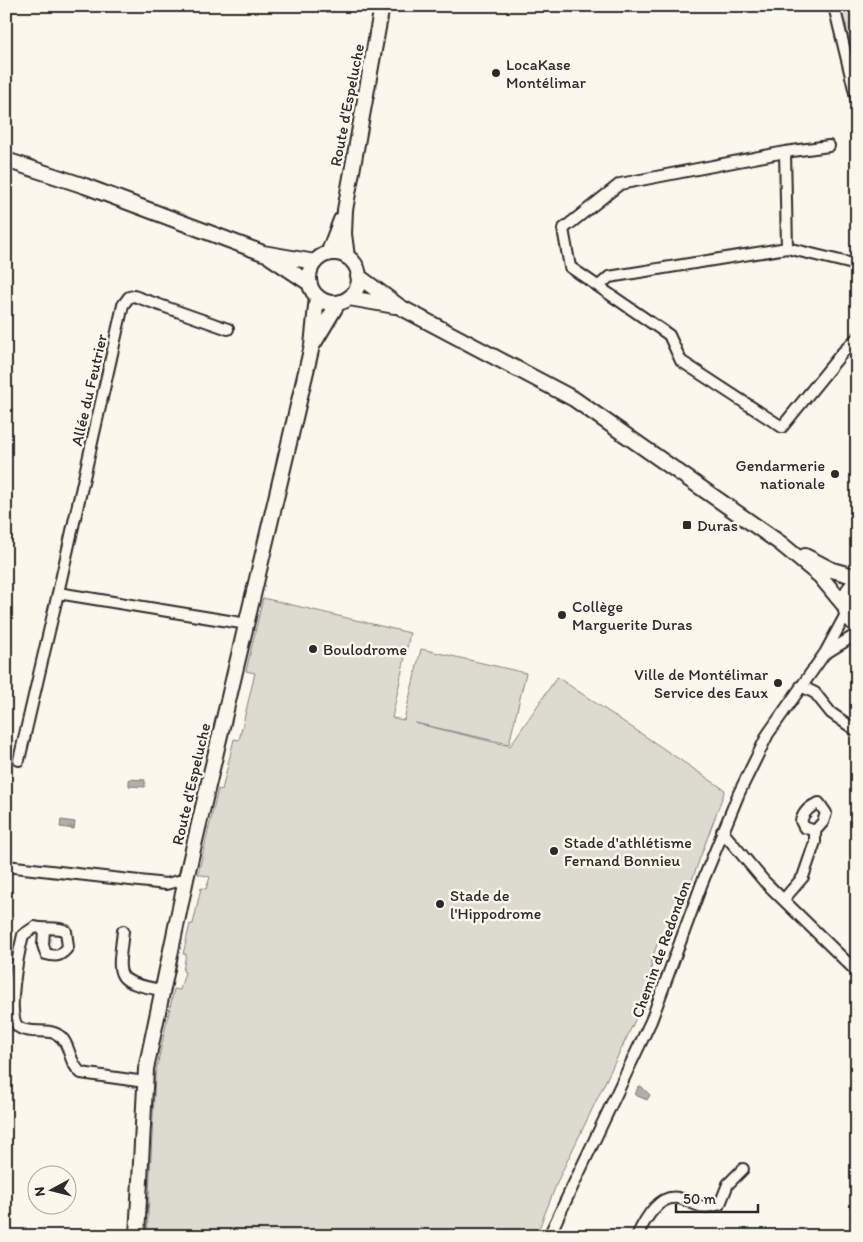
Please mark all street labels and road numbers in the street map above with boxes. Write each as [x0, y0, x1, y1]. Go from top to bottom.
street label: Route d'Espeluche [326, 42, 368, 168]
street label: Allée du Feutrier [67, 332, 111, 448]
street label: Route d'Espeluche [168, 721, 214, 847]
street label: Chemin de Redondon [627, 877, 695, 1020]

